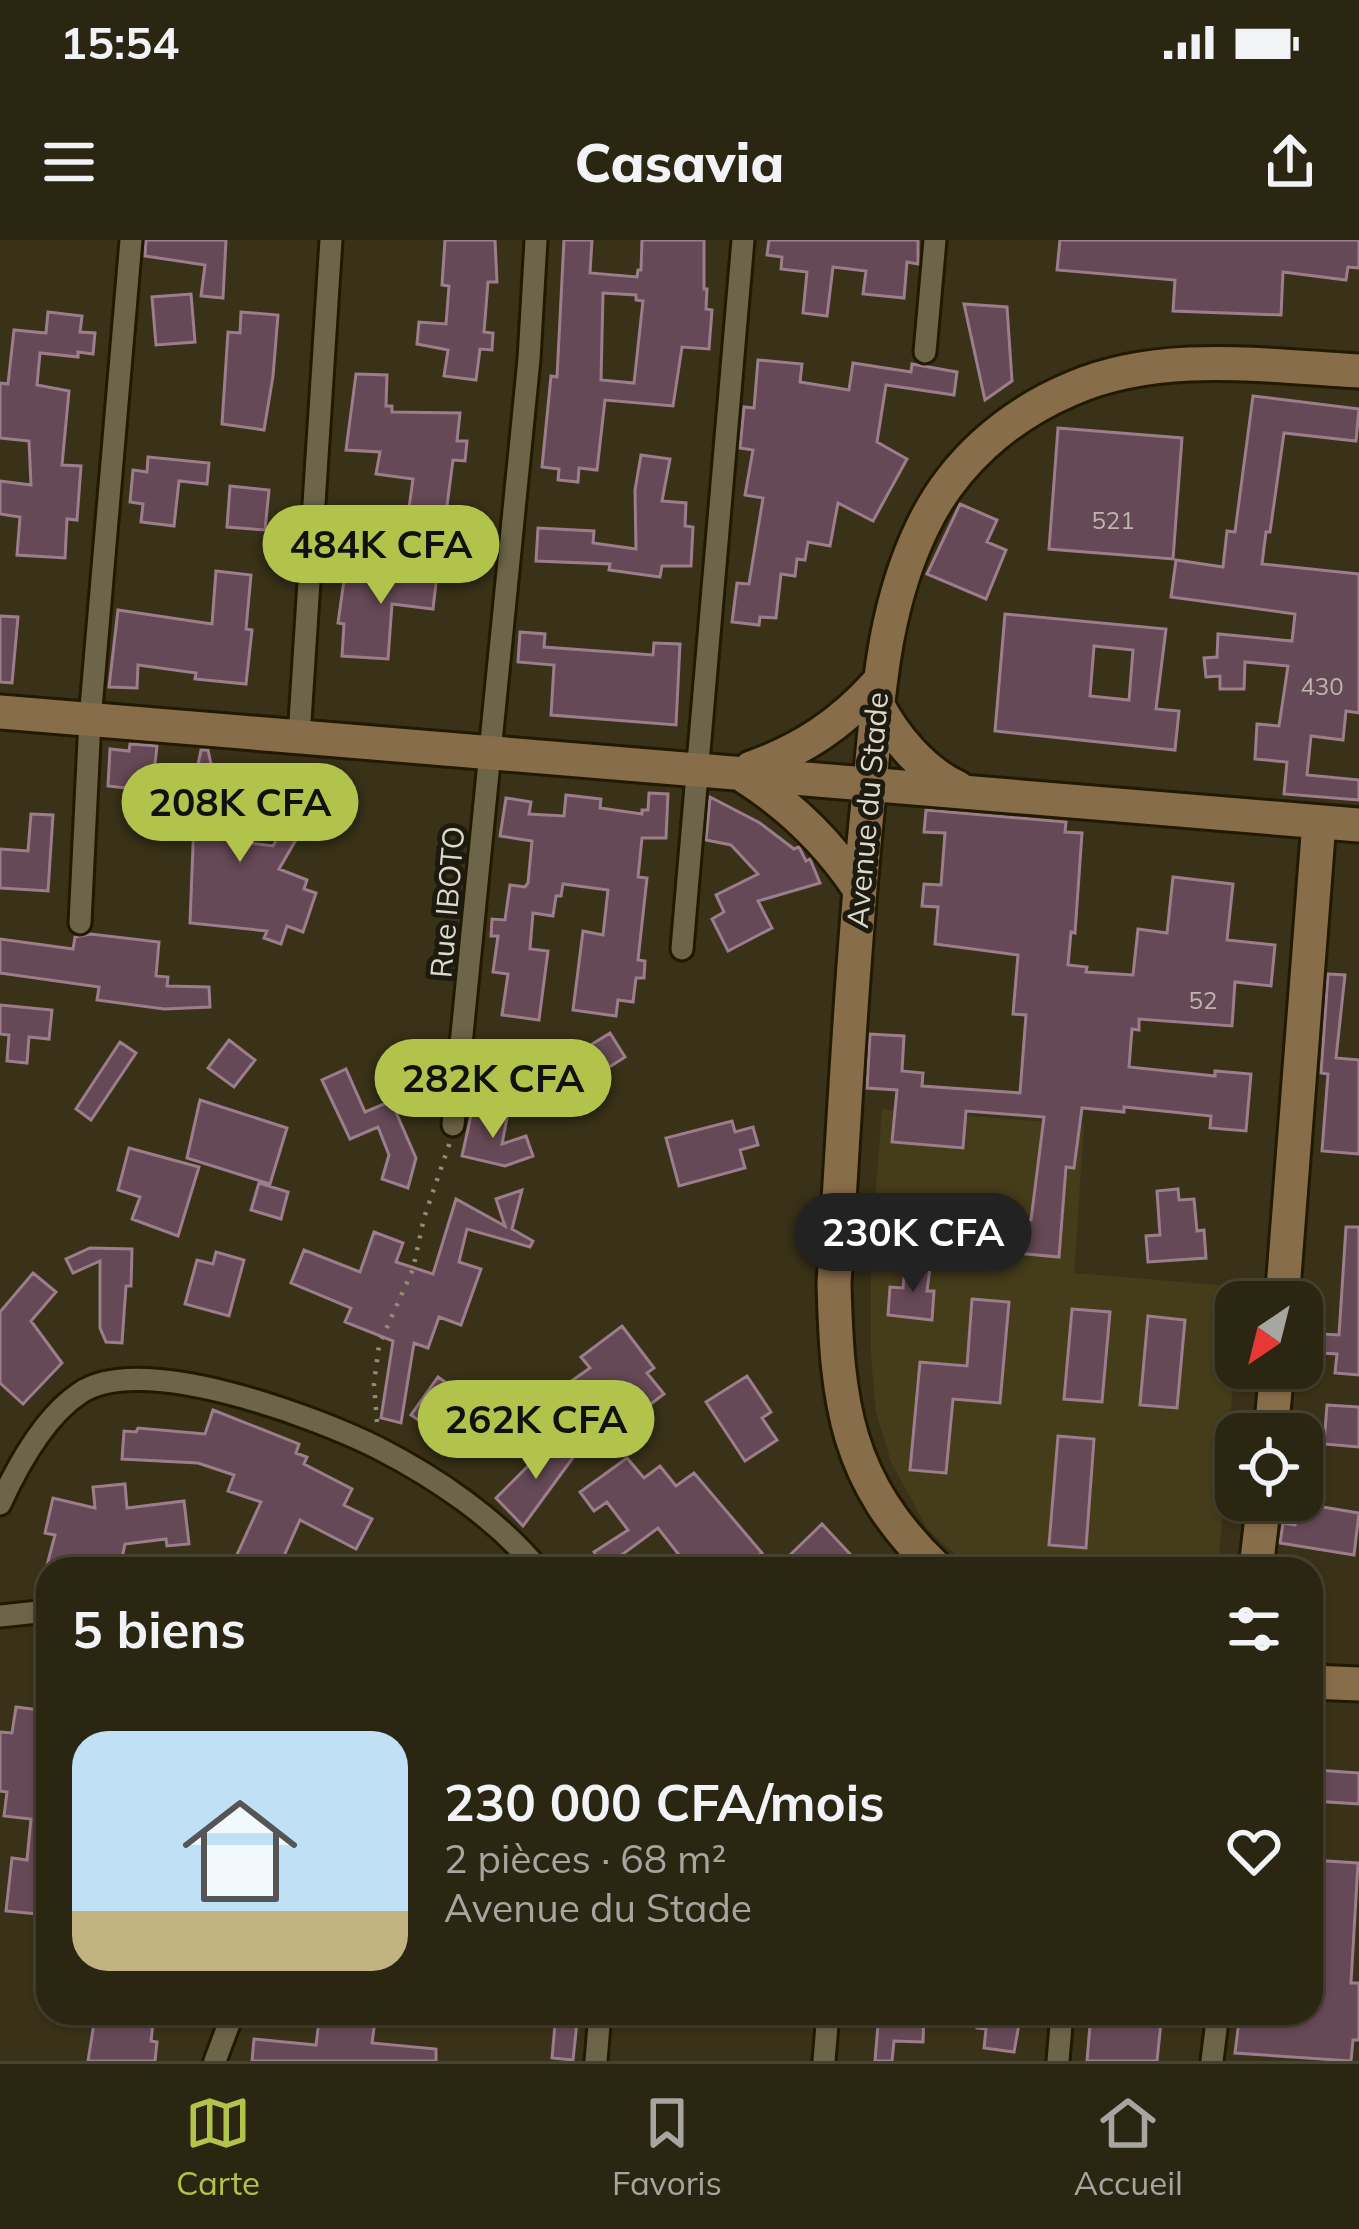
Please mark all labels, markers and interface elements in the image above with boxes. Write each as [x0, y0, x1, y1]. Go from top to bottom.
text: 15:54 [60, 14, 179, 70]
text: Casavia [575, 128, 784, 196]
icon: menu [36, 129, 102, 195]
icon: share [1257, 129, 1323, 195]
pin: 484K CFA [257, 505, 505, 607]
house number: 521 [1091, 505, 1135, 535]
text: 484K CFA [290, 519, 473, 568]
house number: 430 [1300, 671, 1344, 701]
street label: Avenue du Stade [838, 690, 896, 930]
pin: 208K CFA [116, 763, 364, 865]
text: 208K CFA [149, 777, 332, 826]
street label: Rue IBOTO [421, 825, 473, 979]
house number: 52 [1189, 985, 1217, 1015]
pin: 282K CFA [369, 1039, 617, 1141]
text: 282K CFA [402, 1053, 585, 1102]
pin: 230K CFA [789, 1193, 1037, 1295]
text: 230K CFA [822, 1207, 1005, 1256]
north arrow [1215, 1281, 1323, 1389]
map controls [1215, 1281, 1323, 1521]
pin: 262K CFA [412, 1380, 660, 1482]
text: 262K CFA [445, 1394, 628, 1443]
button: locate [1215, 1413, 1323, 1521]
icon: filters [1221, 1596, 1287, 1662]
text: 5 biens [72, 1597, 246, 1661]
text: 230 000 CFA/mois [444, 1770, 885, 1834]
icon: home [168, 1779, 312, 1923]
icon: heart [1221, 1818, 1287, 1884]
text: 2 pièces · 68 m² [444, 1834, 726, 1883]
text: Avenue du Stade [444, 1883, 752, 1932]
tab: Carte [176, 2090, 260, 2203]
tab: Favoris [612, 2090, 722, 2203]
tab: Accueil [1074, 2090, 1183, 2203]

